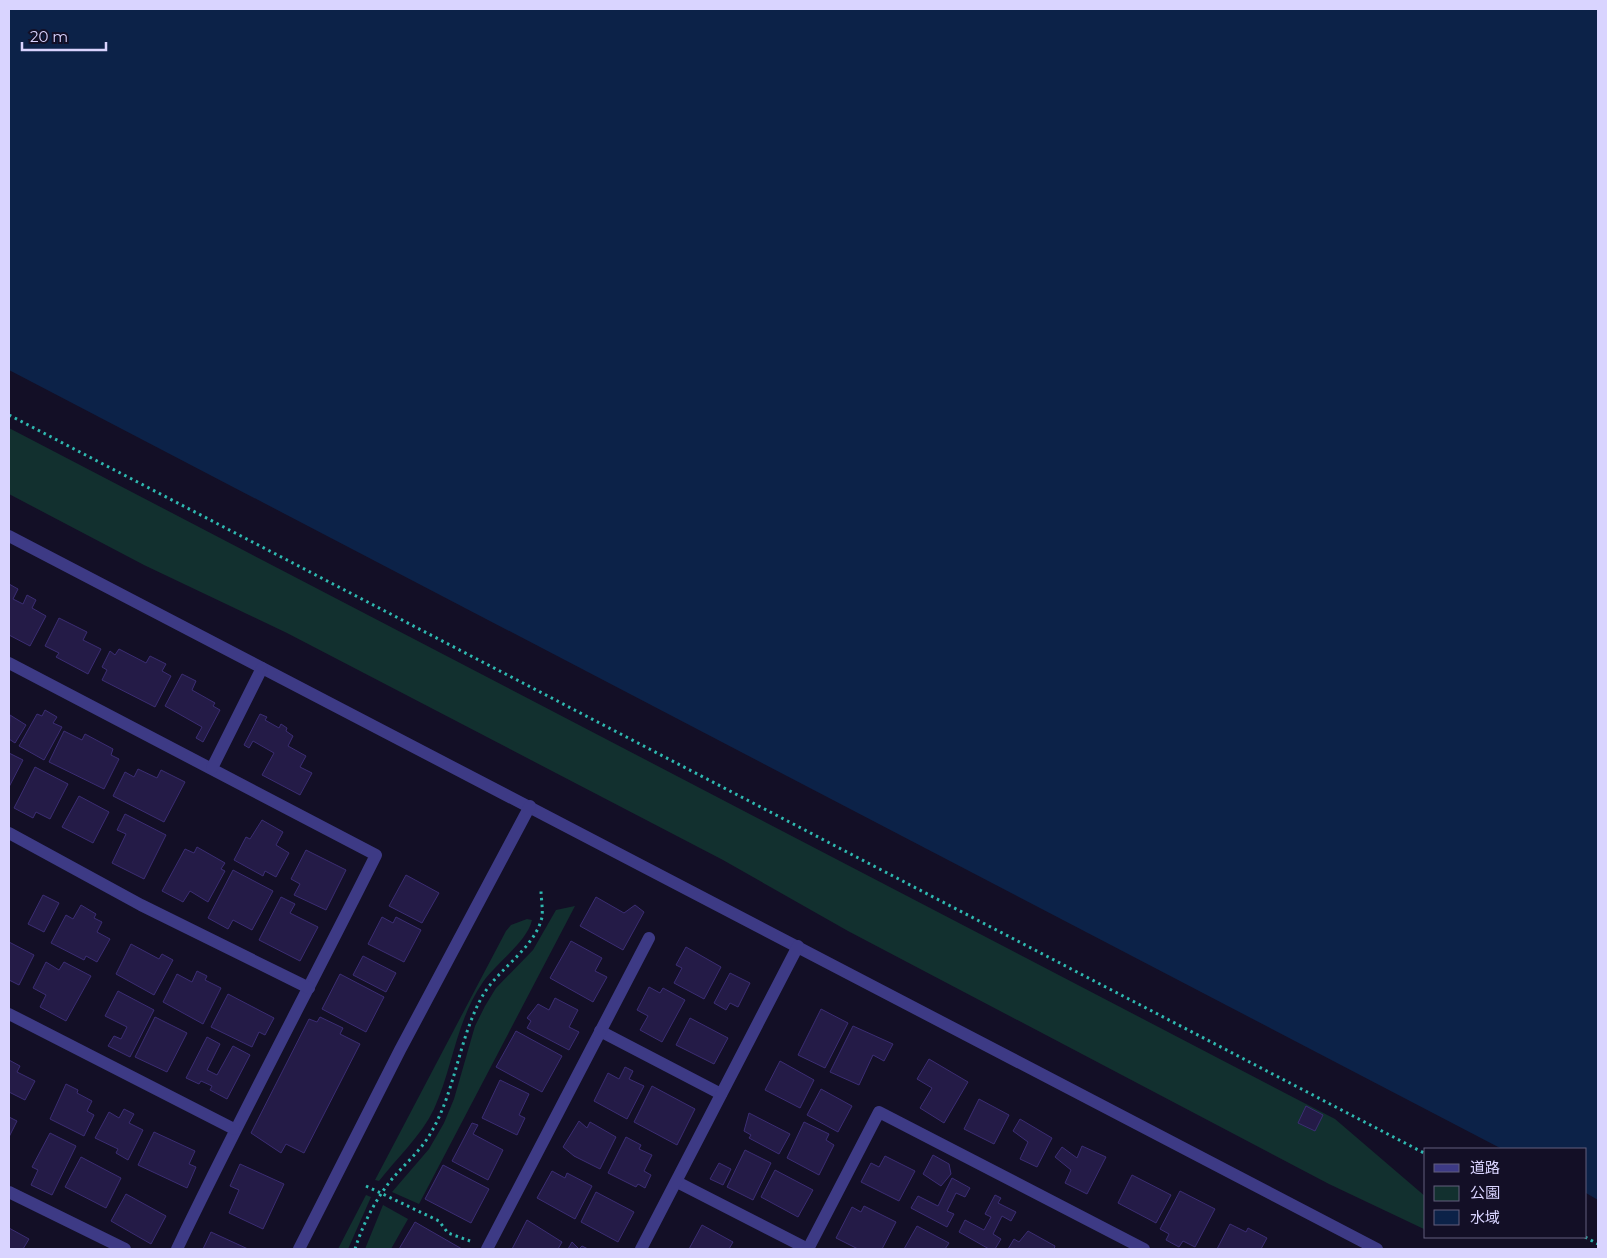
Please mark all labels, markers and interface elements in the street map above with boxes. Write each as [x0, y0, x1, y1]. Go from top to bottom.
scale bar [22, 20, 106, 52]
text: 20 m [30, 27, 68, 46]
legend [1424, 1148, 1587, 1238]
text: 道路 [1470, 1158, 1500, 1177]
text: 公園 [1470, 1183, 1500, 1202]
text: 水域 [1470, 1208, 1500, 1227]

